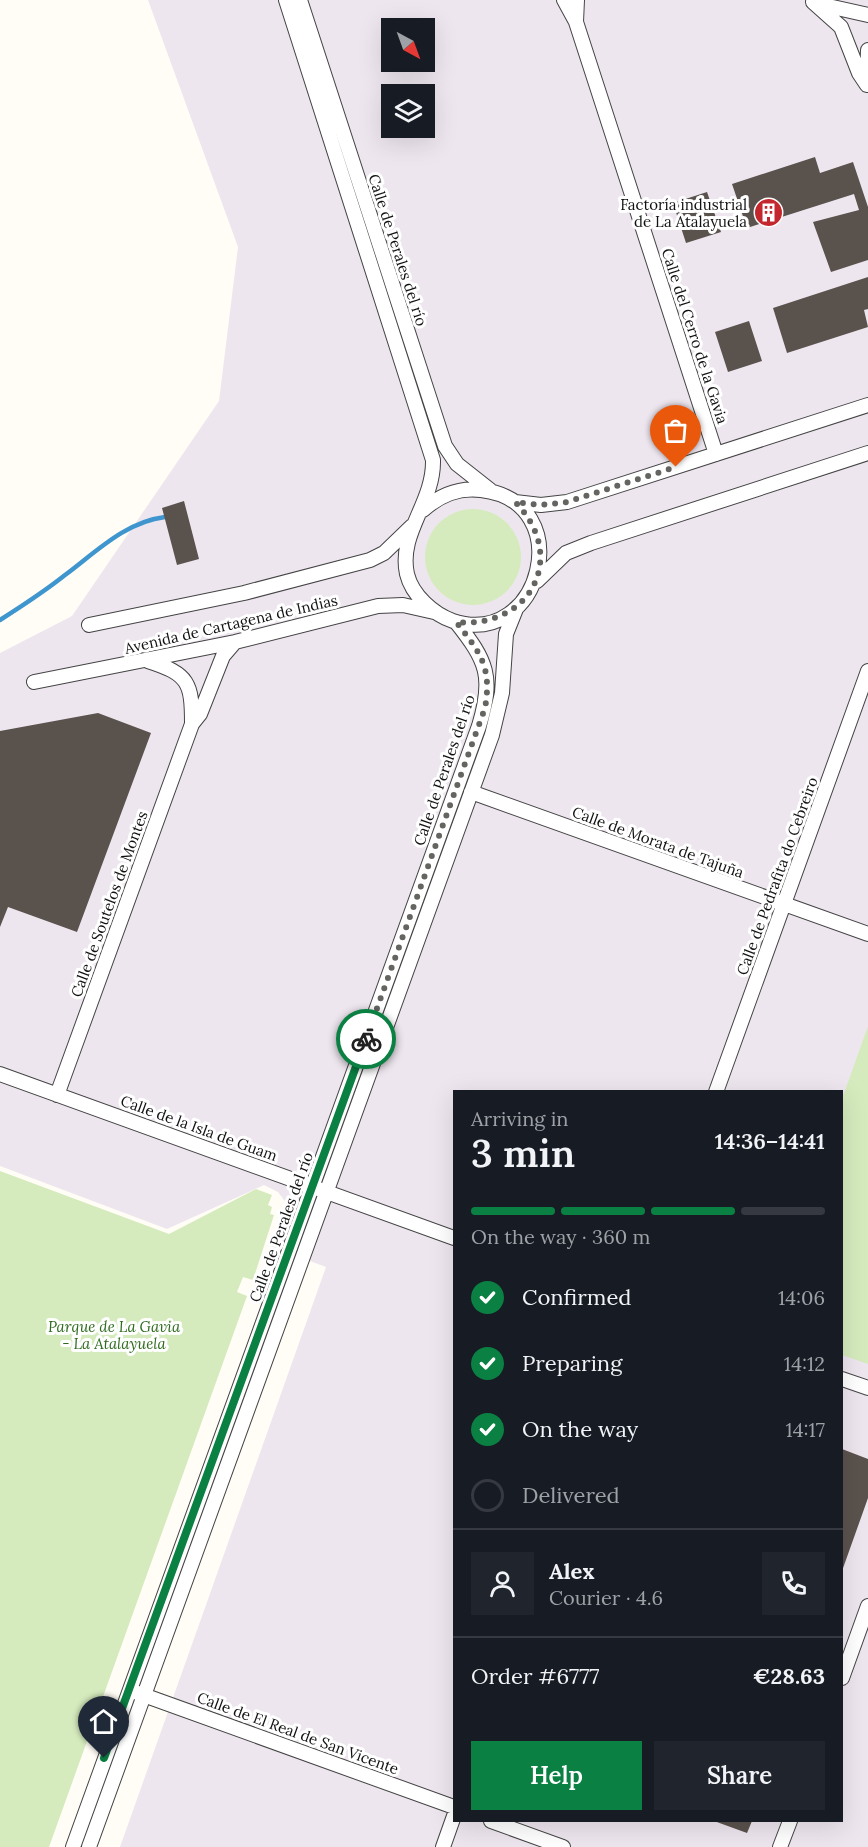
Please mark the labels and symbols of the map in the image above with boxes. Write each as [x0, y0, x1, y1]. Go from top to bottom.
north arrow [381, 18, 435, 72]
street label: Calle de Perales del río [364, 172, 432, 328]
place label: Factoría industrial de La Atalayuela [620, 195, 747, 231]
building icon: Factoría industrial de La Atalayuela [752, 197, 784, 229]
street label: Calle del Cerro de la Gavia [658, 246, 732, 426]
pin [650, 405, 701, 467]
street label: Avenida de Cartagena de Indias [122, 590, 339, 658]
street label: Calle de Perales del río [409, 692, 479, 848]
street label: Calle de Pedrafita do Cebreiro [732, 774, 822, 978]
street label: Calle de Morata de Tajuña [570, 802, 747, 882]
street label: Calle de Soutelos de Montes [66, 808, 152, 1000]
courier [336, 1009, 396, 1069]
street label: Calle de la Isla de Guam [118, 1091, 280, 1165]
street label: Calle de Perales del río [245, 1149, 317, 1305]
park label: Parque de La Gavia - La Atalayuela [48, 1317, 181, 1353]
street label: Calle de El Real de San Vicente [195, 1688, 401, 1778]
pin [78, 1696, 129, 1758]

